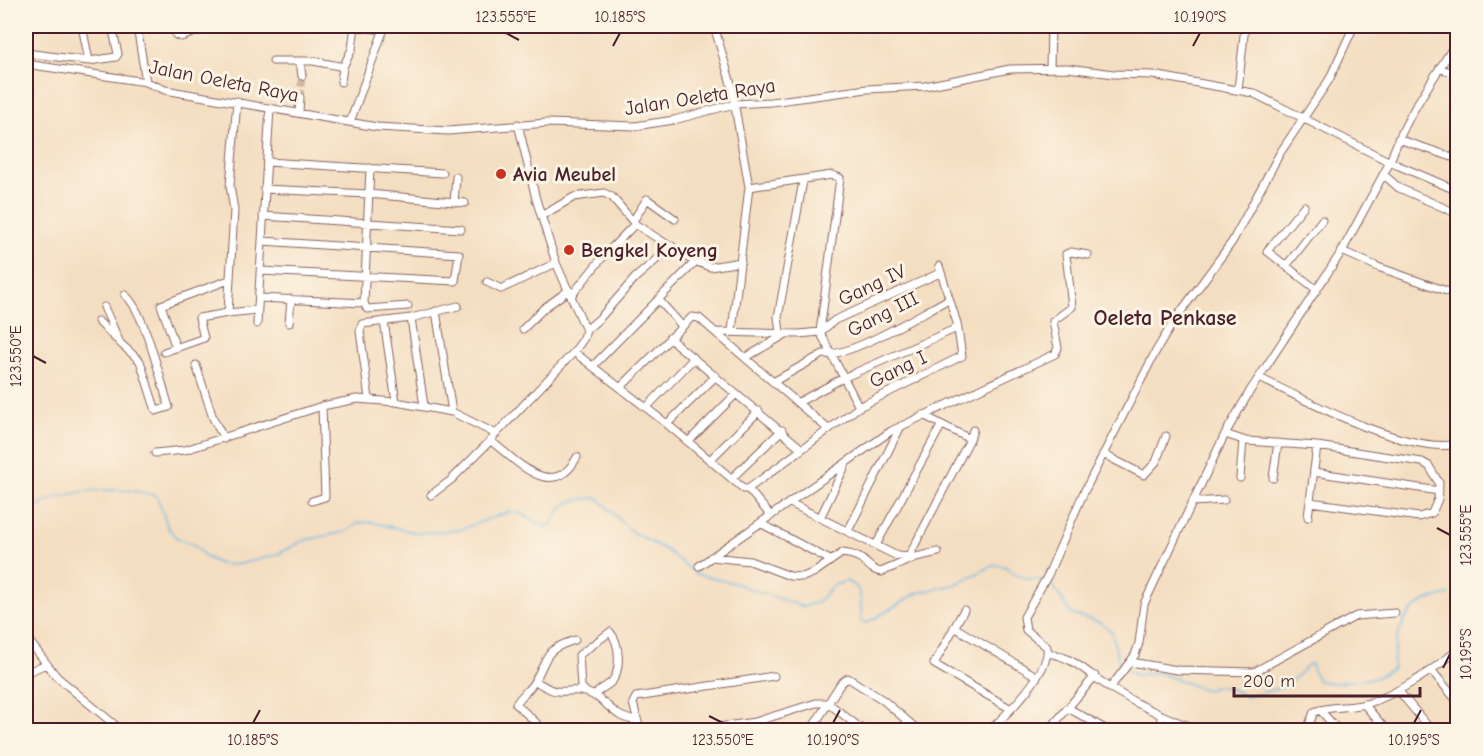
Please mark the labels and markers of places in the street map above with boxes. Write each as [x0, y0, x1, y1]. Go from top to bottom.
place label: Avia Meubel [513, 163, 616, 186]
marker: Avia Meubel [494, 167, 508, 181]
place label: Bengkel Koyeng [581, 239, 718, 262]
marker: Bengkel Koyeng [562, 243, 576, 257]

